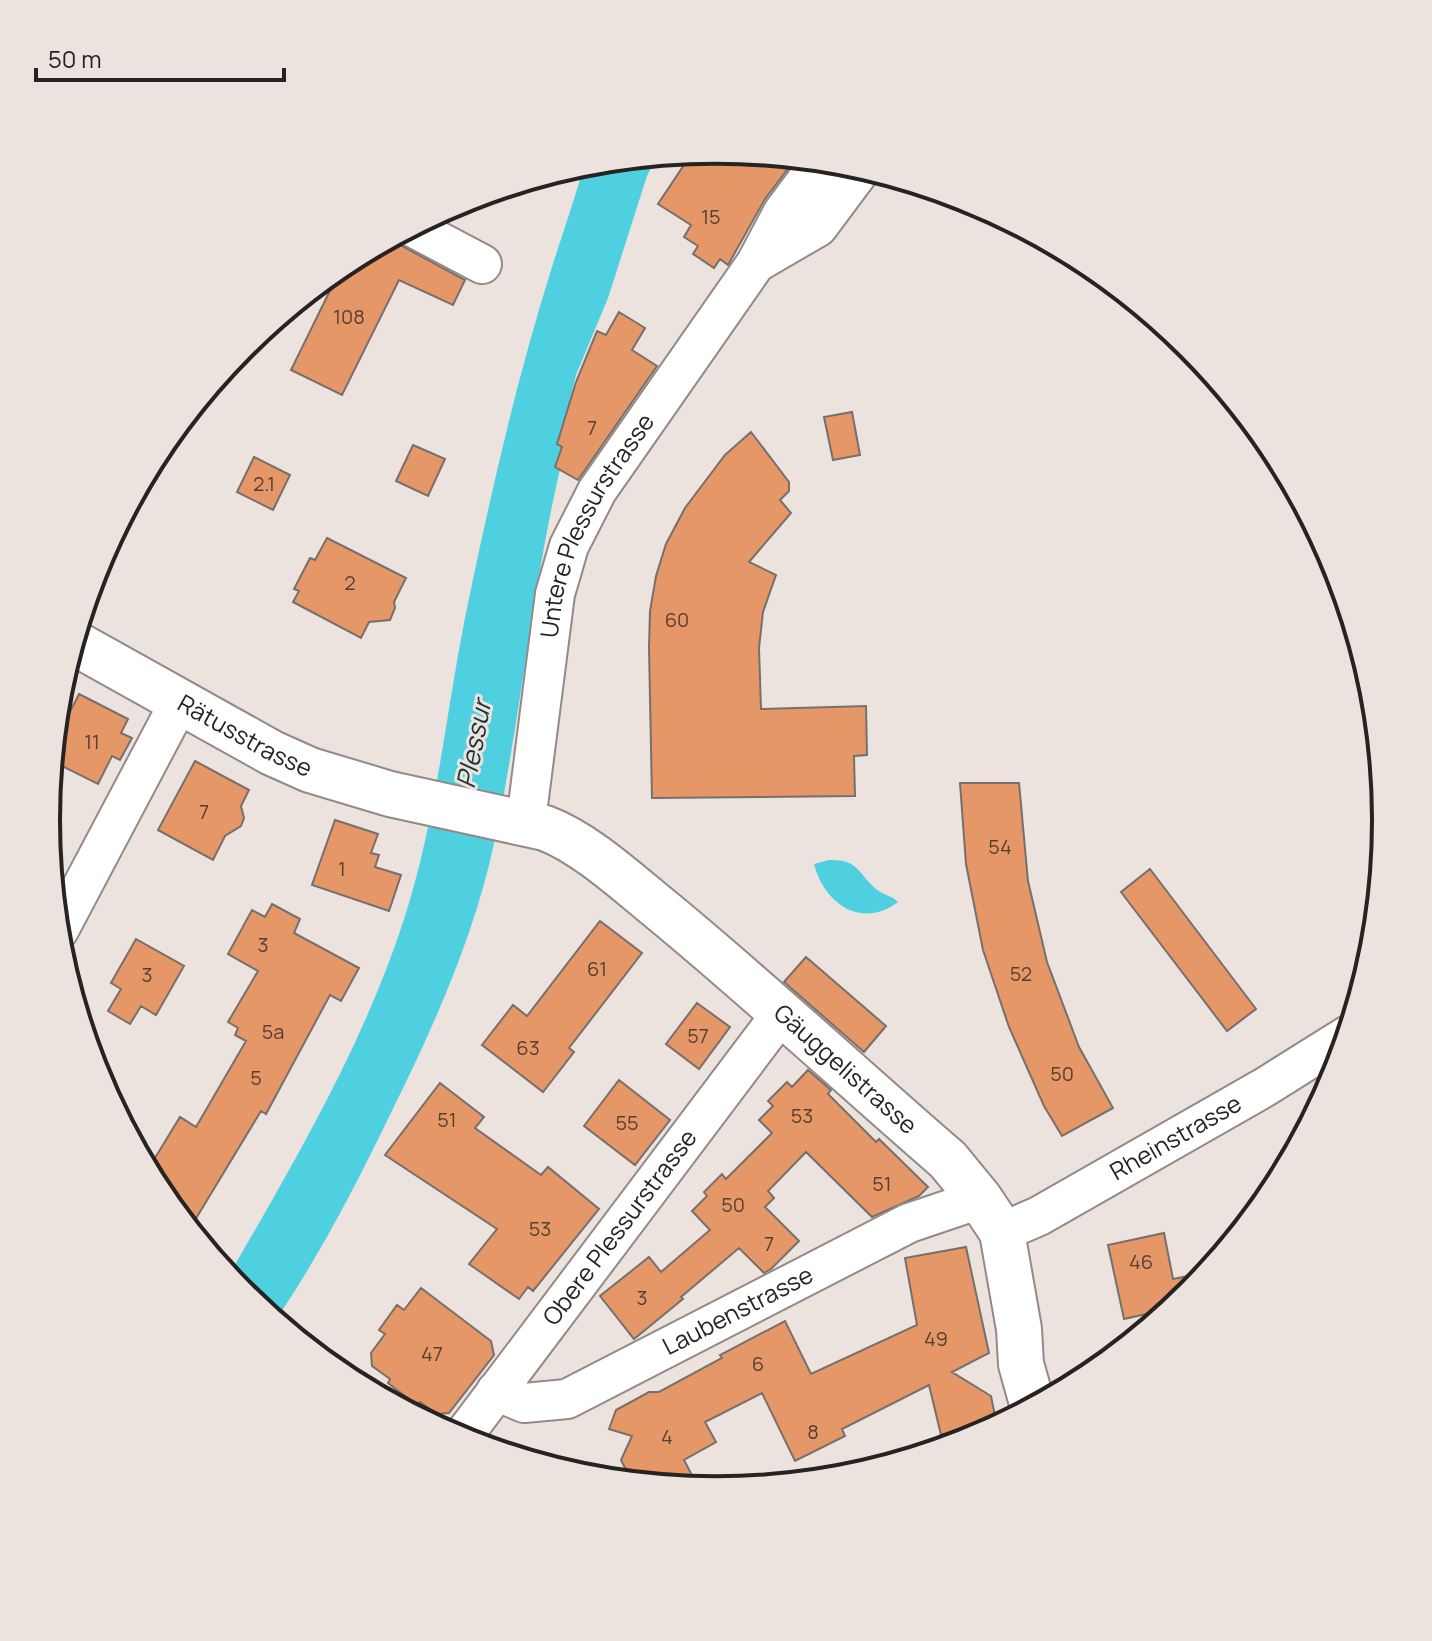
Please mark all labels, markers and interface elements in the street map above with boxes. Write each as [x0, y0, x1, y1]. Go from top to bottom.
scale bar [36, 32, 284, 82]
text: 50 m [48, 42, 102, 75]
house number: 15 [701, 203, 721, 230]
house number: 108 [333, 303, 365, 330]
street label: Untere Plessurstrasse [532, 406, 661, 640]
house number: 7 [587, 414, 597, 441]
house number: 2.1 [253, 470, 275, 497]
house number: 2 [344, 569, 356, 596]
house number: 60 [665, 606, 689, 633]
street label: Rätusstrasse [172, 686, 318, 784]
water label: Plessur [447, 693, 500, 791]
house number: 11 [84, 728, 100, 755]
house number: 7 [199, 798, 209, 825]
house number: 54 [988, 833, 1012, 860]
house number: 1 [338, 855, 346, 882]
house number: 3 [257, 931, 269, 958]
house number: 61 [587, 955, 607, 982]
house number: 52 [1010, 960, 1032, 987]
house number: 3 [141, 961, 153, 988]
street label: Gäuggelistrasse [767, 996, 925, 1141]
house number: 5a [262, 1018, 284, 1045]
house number: 57 [687, 1022, 709, 1049]
house number: 63 [516, 1034, 540, 1061]
house number: 50 [1050, 1060, 1074, 1087]
house number: 5 [250, 1064, 262, 1091]
street label: Rheinstrasse [1103, 1086, 1247, 1187]
house number: 53 [791, 1102, 813, 1129]
house number: 51 [437, 1106, 457, 1133]
house number: 55 [615, 1109, 639, 1136]
street label: Obere Plessurstrasse [534, 1122, 704, 1332]
house number: 51 [872, 1170, 892, 1197]
house number: 50 [721, 1191, 745, 1218]
house number: 53 [529, 1215, 551, 1242]
house number: 7 [764, 1230, 774, 1257]
house number: 46 [1129, 1248, 1153, 1275]
street label: Laubenstrasse [656, 1257, 818, 1362]
house number: 3 [636, 1284, 648, 1311]
house number: 49 [924, 1325, 948, 1352]
house number: 47 [421, 1340, 443, 1367]
house number: 6 [752, 1350, 764, 1377]
house number: 8 [807, 1418, 819, 1445]
house number: 4 [661, 1423, 673, 1450]

